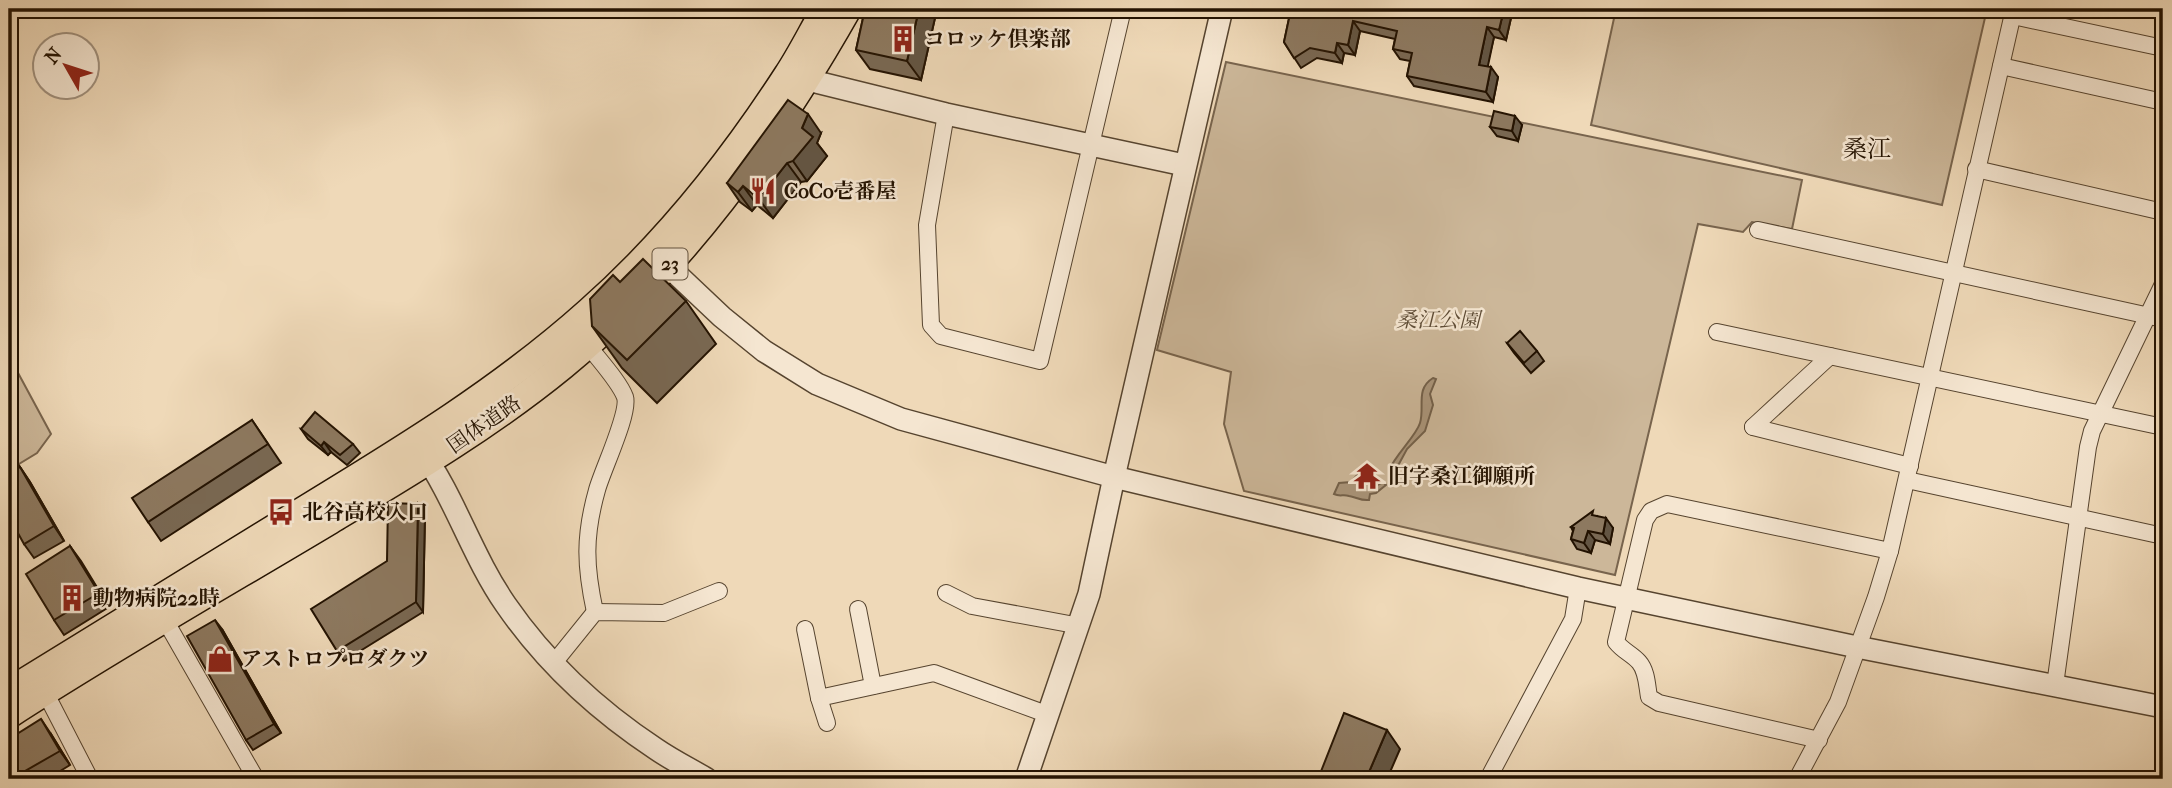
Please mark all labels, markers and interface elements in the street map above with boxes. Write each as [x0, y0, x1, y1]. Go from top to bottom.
building icon: コロッケ倶楽部 [888, 24, 918, 54]
place label: コロッケ倶楽部 [924, 27, 1071, 51]
north arrow [32, 32, 102, 102]
text: N [40, 43, 67, 68]
district label: 桑江 [1843, 135, 1891, 163]
restaurant icon: CoCo壱番屋 [748, 176, 778, 206]
place label: CoCo壱番屋 [784, 179, 897, 203]
road number: 23 [652, 248, 688, 280]
park label: 桑江公園 [1396, 308, 1483, 332]
street label: 国体道路 [443, 390, 525, 458]
temple icon: 旧字桑江御願所 [1352, 461, 1382, 491]
place label: 旧字桑江御願所 [1388, 464, 1535, 488]
bus stop icon: 北谷高校入口 [266, 497, 296, 527]
place label: 北谷高校入口 [302, 500, 428, 524]
building icon: 動物病院22時 [57, 583, 87, 613]
place label: 動物病院22時 [93, 586, 220, 610]
shop icon: アストロプロダクツ [205, 644, 235, 674]
place label: アストロプロダクツ [241, 647, 429, 671]

